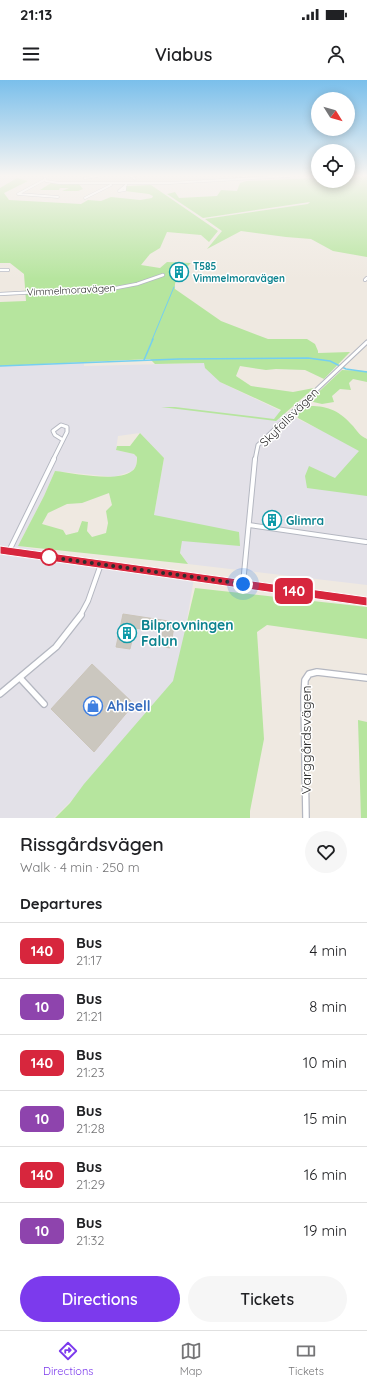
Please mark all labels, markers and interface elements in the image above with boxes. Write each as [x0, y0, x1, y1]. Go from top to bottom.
text: 21:13 [20, 5, 52, 24]
icon: menu [20, 43, 42, 65]
text: Viabus [155, 43, 212, 66]
icon: person [325, 43, 347, 65]
north arrow [311, 92, 355, 136]
map controls [311, 92, 355, 188]
button: locate [311, 144, 355, 188]
place label: T585 Vimmelmoravägen [193, 260, 285, 285]
building icon: T585 Vimmelmoravägen [168, 261, 190, 283]
street label: Vimmelmoravägen [26, 281, 116, 299]
street label: Skyfallsvägen [256, 384, 322, 450]
building icon: Glimra [261, 509, 283, 531]
place label: Glimra [286, 513, 324, 528]
unlabelled marker [40, 548, 58, 566]
your location [233, 574, 253, 594]
line badge: 140 [271, 578, 317, 604]
text: 140 [283, 582, 305, 600]
place label: Bilprovningen Falun [141, 616, 234, 650]
building icon: Bilprovningen Falun [116, 622, 138, 644]
street label: Varggårdsvägen [297, 685, 315, 795]
shop icon: Ahlsell [82, 695, 104, 717]
place label: Ahlsell [107, 697, 151, 715]
button: heart [305, 831, 347, 873]
text: Rissgårdsvägen [20, 832, 164, 856]
text: Walk · 4 min · 250 m [20, 859, 140, 875]
text: Departures [20, 894, 102, 913]
text: Bus [76, 933, 102, 952]
text: 4 min [309, 941, 347, 960]
text: 140 [31, 942, 53, 960]
text: 21:17 [76, 952, 102, 968]
text: Bus [76, 989, 102, 1008]
text: 8 min [309, 997, 347, 1016]
text: 10 [35, 998, 49, 1016]
text: 21:21 [76, 1008, 102, 1024]
text: Bus [76, 1045, 102, 1064]
text: 10 min [303, 1053, 347, 1072]
text: 140 [31, 1054, 53, 1072]
text: 21:23 [76, 1064, 104, 1080]
text: Bus [76, 1101, 102, 1120]
text: 15 min [304, 1109, 347, 1128]
text: 10 [35, 1110, 49, 1128]
text: 21:28 [76, 1120, 105, 1136]
text: Bus [76, 1157, 102, 1176]
text: 16 min [304, 1165, 347, 1184]
text: 140 [31, 1166, 53, 1184]
text: 21:29 [76, 1176, 105, 1192]
text: Bus [76, 1213, 102, 1232]
text: 19 min [303, 1221, 347, 1240]
text: 10 [35, 1222, 49, 1240]
text: 21:32 [76, 1232, 104, 1248]
button: Directions [20, 1276, 180, 1322]
button: Tickets [188, 1276, 347, 1322]
tab: Directions [43, 1340, 94, 1378]
tab: Map [180, 1340, 202, 1378]
tab: Tickets [288, 1340, 324, 1378]

